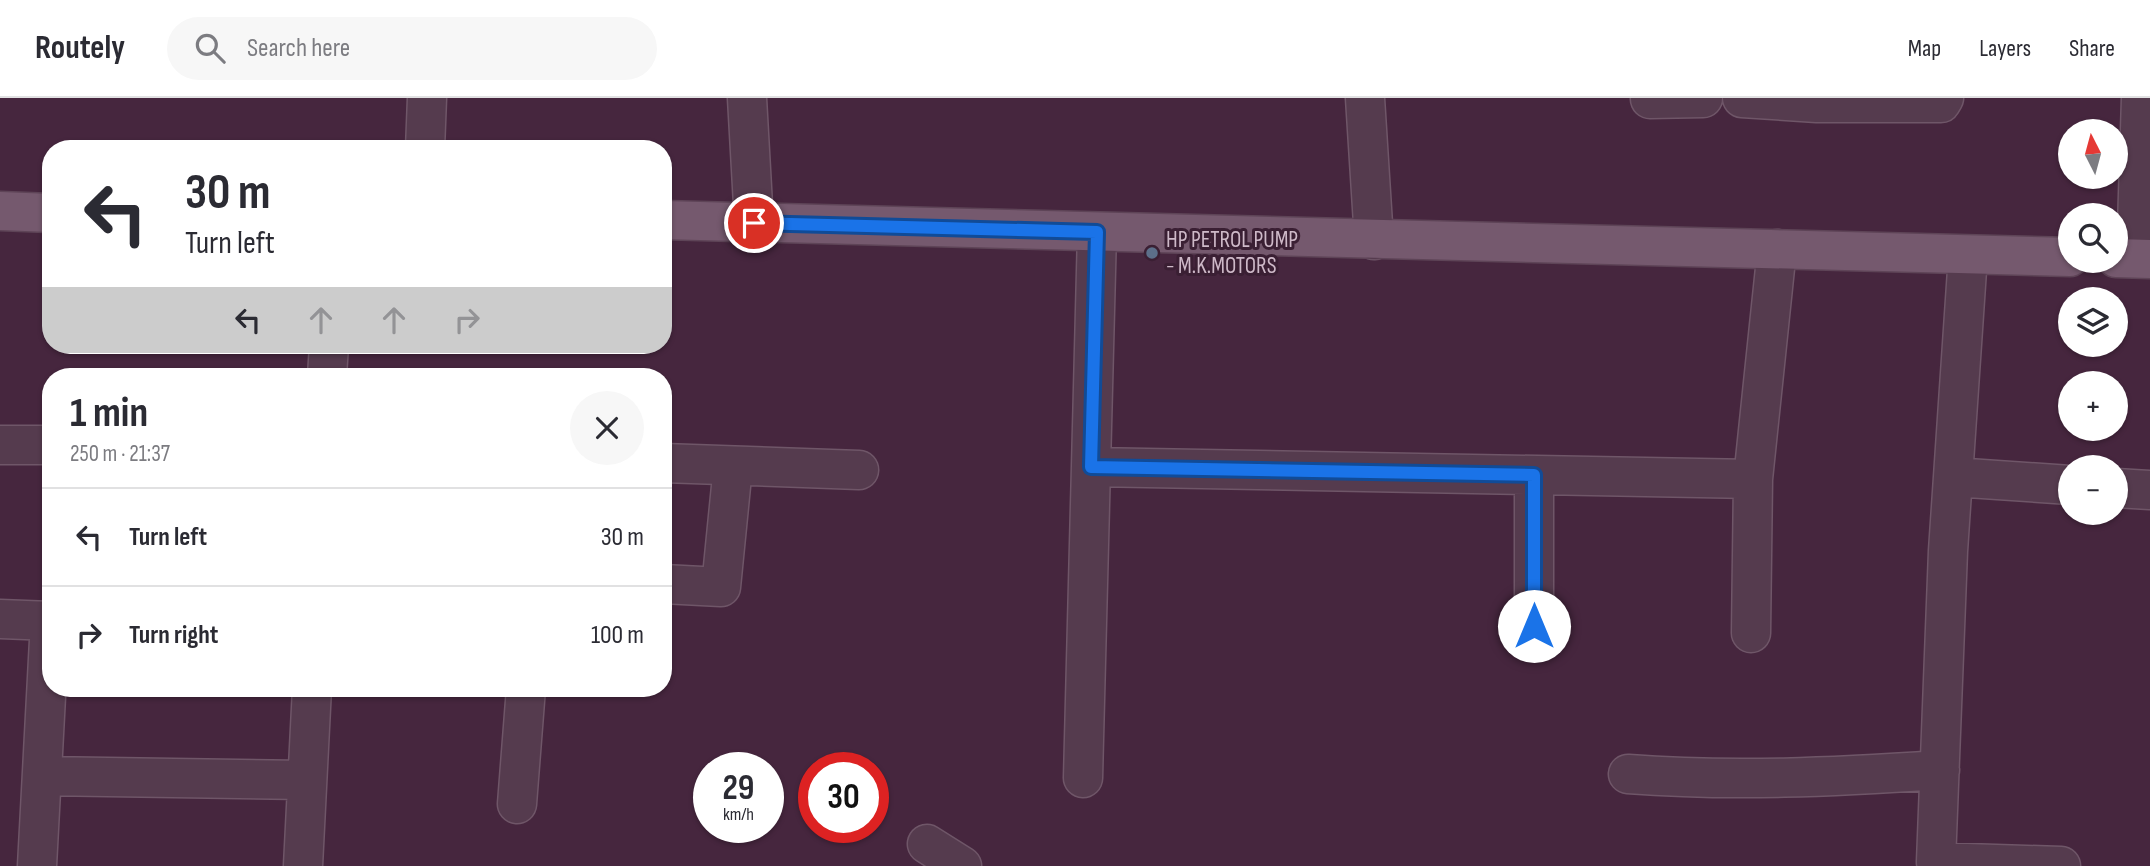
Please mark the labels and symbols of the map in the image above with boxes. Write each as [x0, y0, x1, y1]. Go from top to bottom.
north arrow [2058, 119, 2128, 189]
pin [724, 193, 784, 253]
place label: HP PETROL PUMP - M.K.MOTORS [1166, 226, 1298, 280]
marker: HP PETROL PUMP - M.K.MOTORS [1144, 245, 1160, 261]
position arrow [1497, 589, 1571, 663]
speed limit sign: 30 [798, 752, 889, 843]

